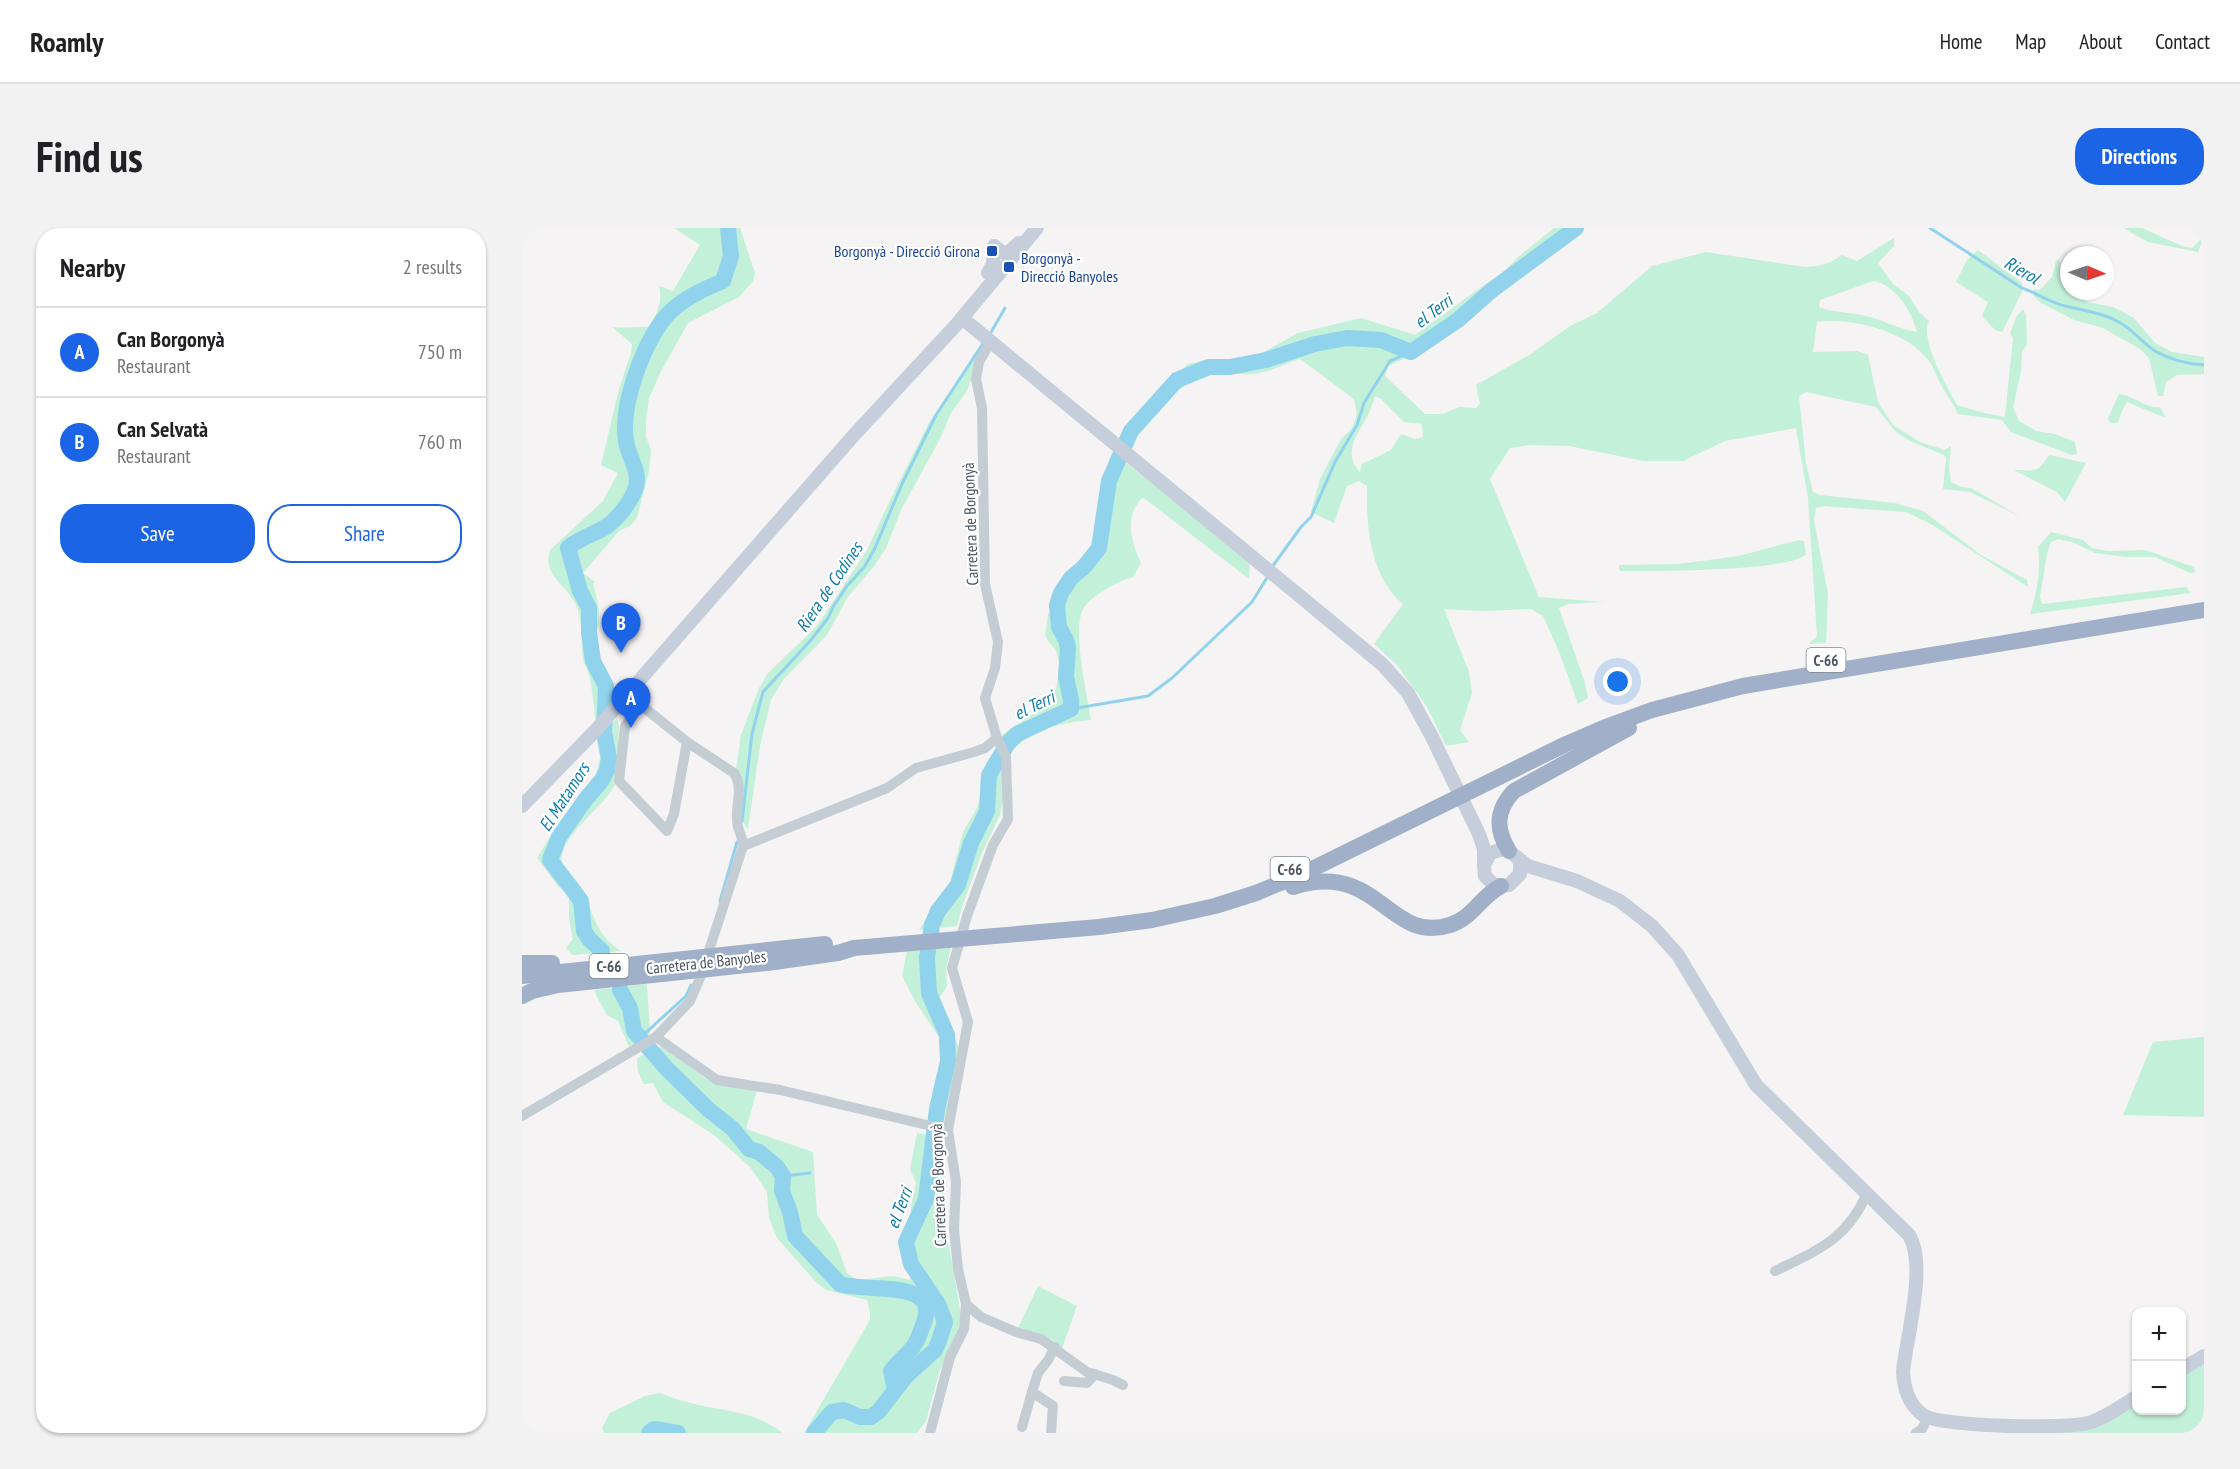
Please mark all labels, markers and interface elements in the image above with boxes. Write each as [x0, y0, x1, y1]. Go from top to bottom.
text: Roamly [30, 23, 104, 60]
text: Home [1940, 28, 1982, 55]
text: Map [2015, 28, 2046, 55]
text: About [2079, 28, 2122, 55]
text: Contact [2155, 28, 2210, 55]
button: Directions [2075, 128, 2204, 185]
text: Find us [36, 129, 143, 184]
place label: Borgonyà - Direcció Girona [834, 241, 980, 261]
marker: Borgonyà - Direcció Girona [985, 244, 999, 258]
north arrow [2060, 246, 2114, 300]
place label: Borgonyà - Direcció Banyoles [1021, 248, 1118, 286]
text: Nearby [60, 251, 125, 284]
water label: Rierol [2000, 251, 2045, 290]
text: 2 results [403, 254, 462, 280]
marker: Borgonyà - Direcció Banyoles [1002, 260, 1016, 274]
water label: el Terri [1409, 288, 1459, 333]
text: Can Borgonyà [117, 325, 225, 353]
text: A [74, 339, 85, 365]
text: 750 m [418, 339, 462, 365]
text: Restaurant [117, 353, 191, 379]
text: Can Selvatà [117, 415, 208, 443]
text: B [75, 429, 84, 455]
text: 760 m [418, 429, 462, 455]
text: Restaurant [117, 443, 191, 469]
street label: Carretera de Borgonyà [958, 462, 982, 586]
button: Save [60, 504, 255, 563]
button: Share [267, 504, 462, 563]
water label: Riera de Codines [790, 536, 869, 636]
pin: B [602, 604, 640, 653]
road number: C-66 [1806, 648, 1846, 672]
your location [1603, 667, 1632, 696]
pin: A [612, 678, 650, 728]
water label: el Terri [1010, 684, 1060, 725]
water label: El Matamors [533, 757, 596, 836]
road number: C-66 [1270, 857, 1310, 881]
street label: Carretera de Banyoles [645, 946, 767, 978]
road number: C-66 [590, 954, 628, 978]
street label: Carretera de Borgonyà [926, 1123, 950, 1247]
water label: el Terri [881, 1182, 918, 1232]
map controls [2132, 1307, 2186, 1415]
button: + [2132, 1307, 2186, 1361]
button: − [2132, 1361, 2186, 1415]

